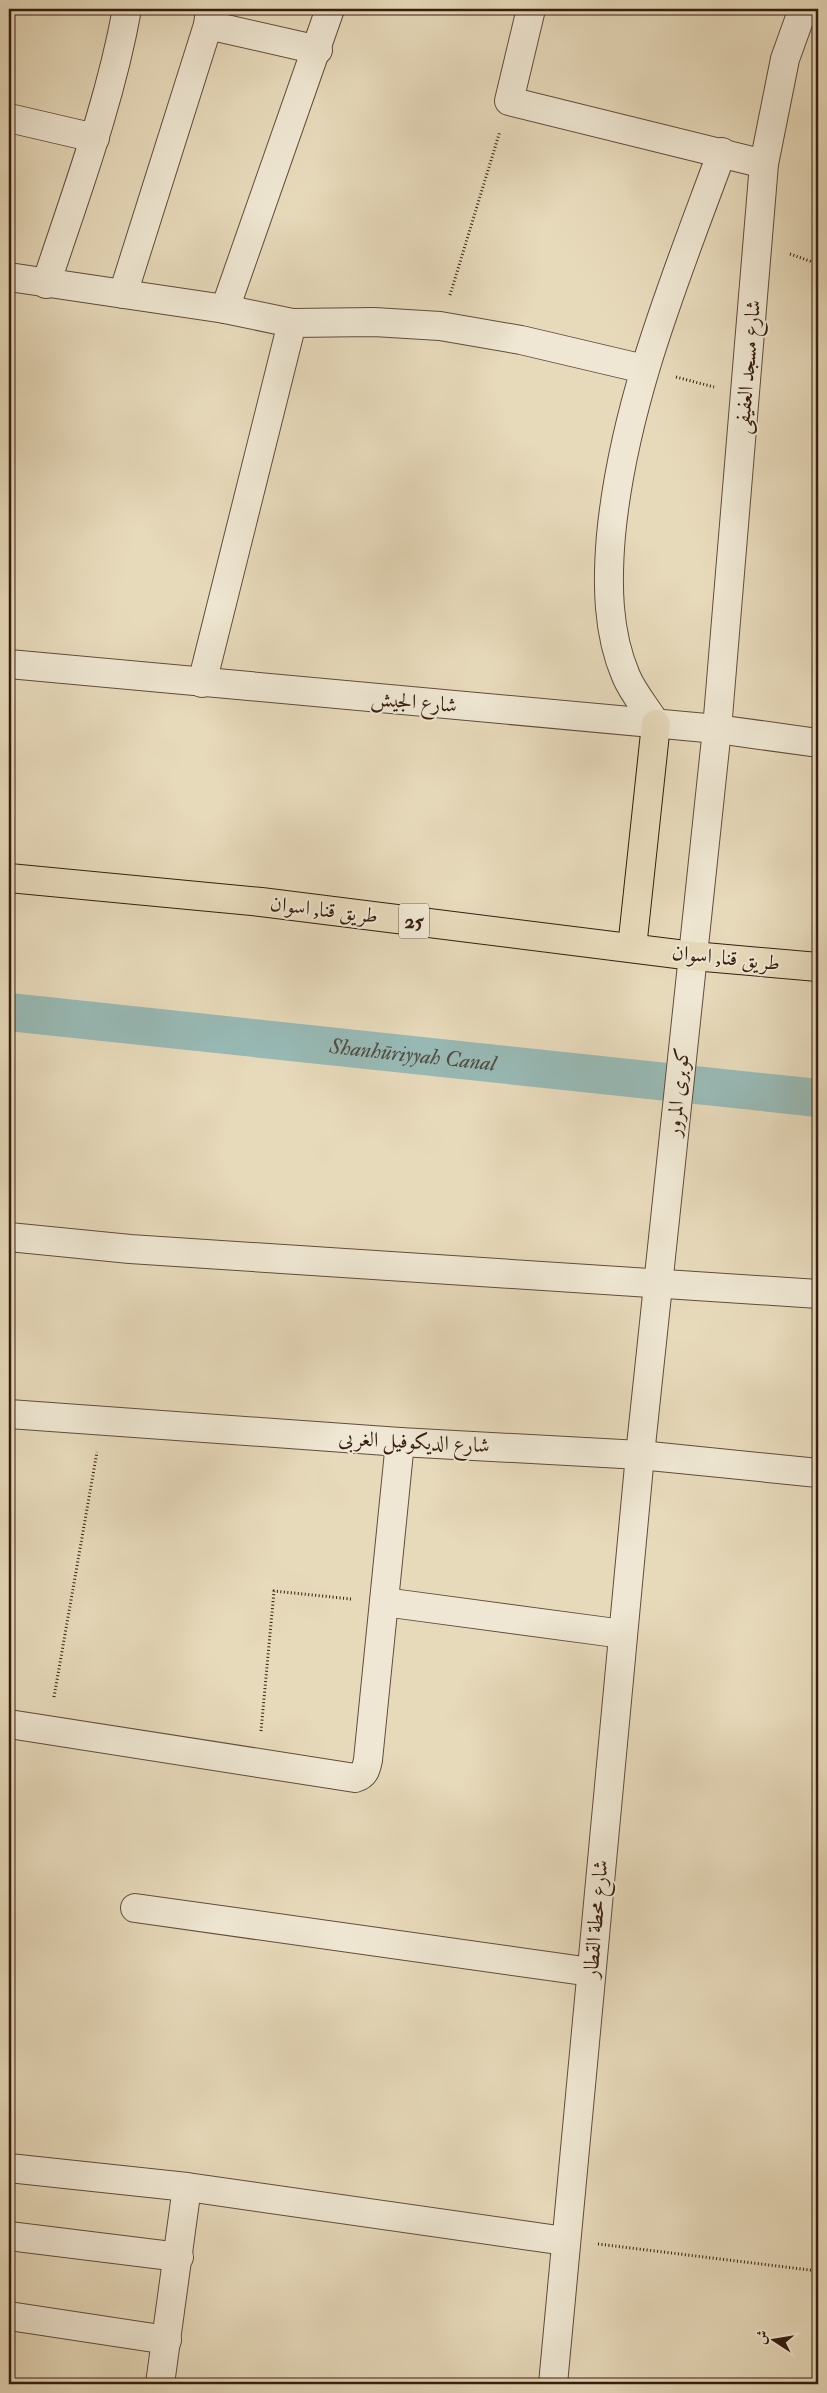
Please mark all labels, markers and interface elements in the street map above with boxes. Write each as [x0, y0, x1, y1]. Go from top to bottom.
street label: شارع مسجد العفيفى [729, 299, 771, 435]
street label: شارع الجيش [369, 685, 458, 723]
street label: طريق قنا, اسوان [268, 890, 380, 930]
road number: 25 [399, 904, 429, 938]
street label: طريق قنا, اسوان [671, 939, 781, 977]
water label: Shanhūriyyah Canal [327, 1032, 499, 1078]
street label: كوبرى المرور [660, 1046, 696, 1140]
street label: شارع الديكوفيل الغربى [337, 1425, 490, 1463]
street label: شارع محطة القطار [577, 1859, 619, 1982]
north arrow [750, 2316, 800, 2366]
text: ش [752, 2329, 772, 2346]

